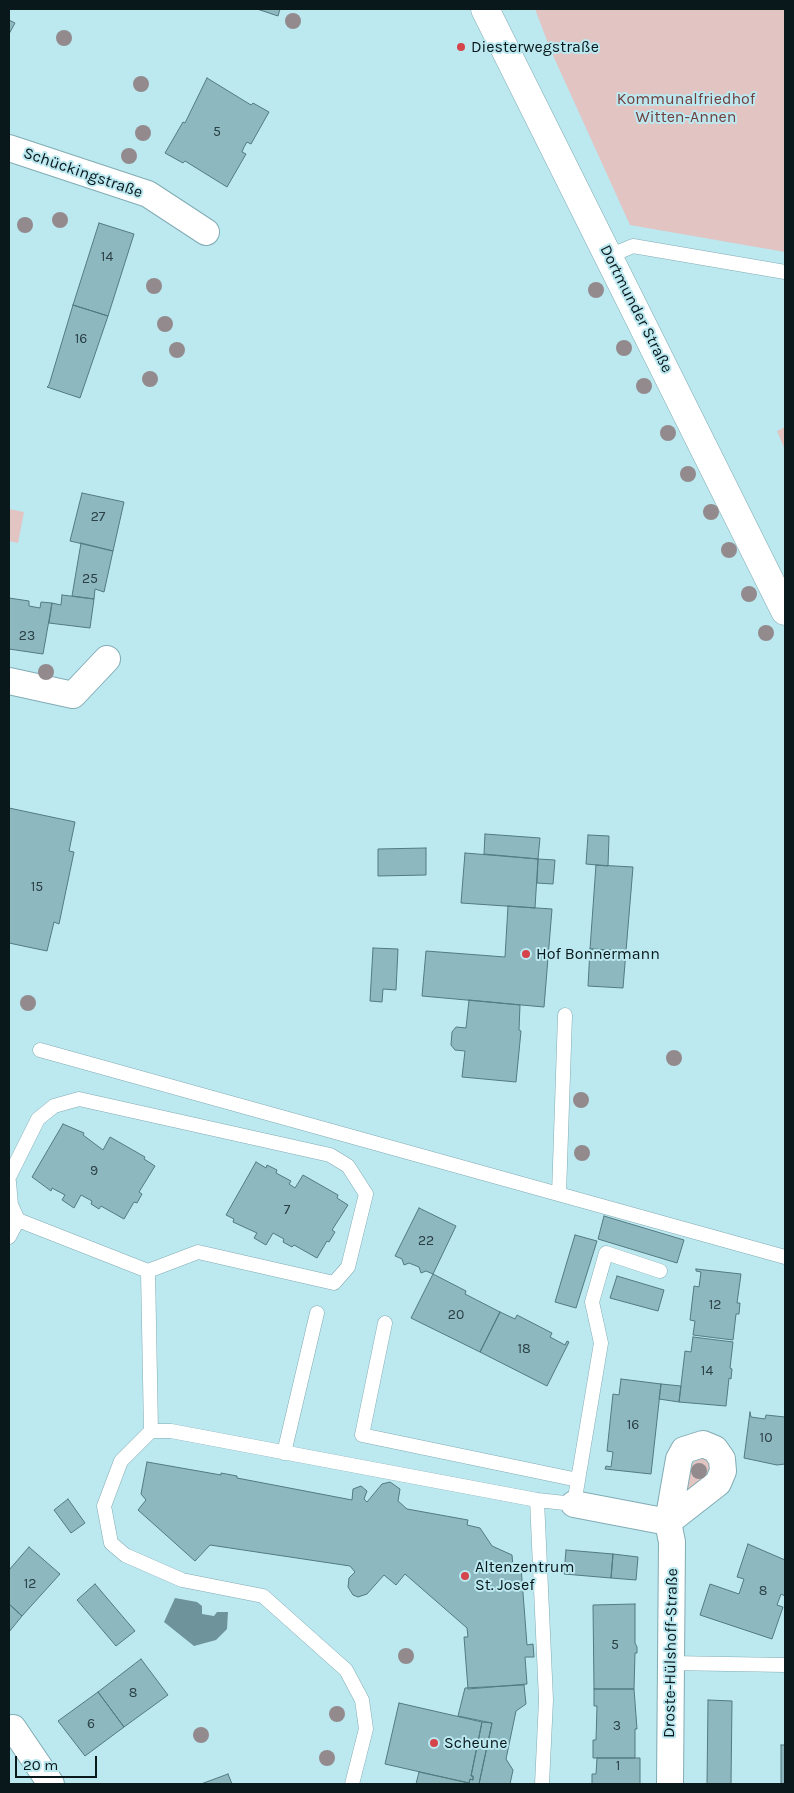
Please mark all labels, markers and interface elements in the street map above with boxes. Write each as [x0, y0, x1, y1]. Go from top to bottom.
place label: Diesterwegstraße [471, 37, 599, 57]
marker: Diesterwegstraße [455, 41, 467, 53]
park label: Kommunalfriedhof Witten-Annen [617, 89, 755, 127]
house number: 5 [213, 124, 221, 140]
street label: Schückingstraße [21, 144, 145, 202]
street label: Dortmunder Straße [595, 242, 677, 376]
house number: 14 [101, 249, 113, 265]
house number: 16 [75, 331, 87, 347]
house number: 27 [91, 509, 105, 525]
house number: 25 [82, 571, 98, 587]
house number: 23 [19, 628, 35, 644]
house number: 15 [31, 879, 43, 895]
place label: Hof Bonnermann [536, 944, 660, 964]
marker: Hof Bonnermann [520, 948, 532, 960]
house number: 9 [90, 1163, 98, 1179]
house number: 7 [284, 1202, 290, 1218]
house number: 22 [418, 1233, 434, 1249]
house number: 12 [709, 1297, 721, 1313]
house number: 20 [448, 1307, 464, 1323]
house number: 18 [517, 1341, 531, 1357]
house number: 14 [701, 1363, 713, 1379]
house number: 16 [627, 1417, 639, 1433]
house number: 10 [760, 1430, 772, 1446]
place label: Altenzentrum St. Josef [475, 1557, 574, 1595]
street label: Droste-Hülshoff-Straße [660, 1568, 682, 1738]
marker: Altenzentrum St. Josef [459, 1570, 471, 1582]
house number: 12 [24, 1576, 36, 1592]
house number: 8 [759, 1583, 767, 1599]
house number: 5 [611, 1637, 619, 1653]
house number: 8 [129, 1685, 137, 1701]
house number: 6 [87, 1716, 95, 1732]
house number: 3 [613, 1718, 621, 1734]
place label: Scheune [444, 1733, 507, 1753]
marker: Scheune [428, 1737, 440, 1749]
scale bar [18, 1746, 100, 1778]
text: 20 m [23, 1756, 58, 1774]
house number: 1 [616, 1758, 620, 1774]

